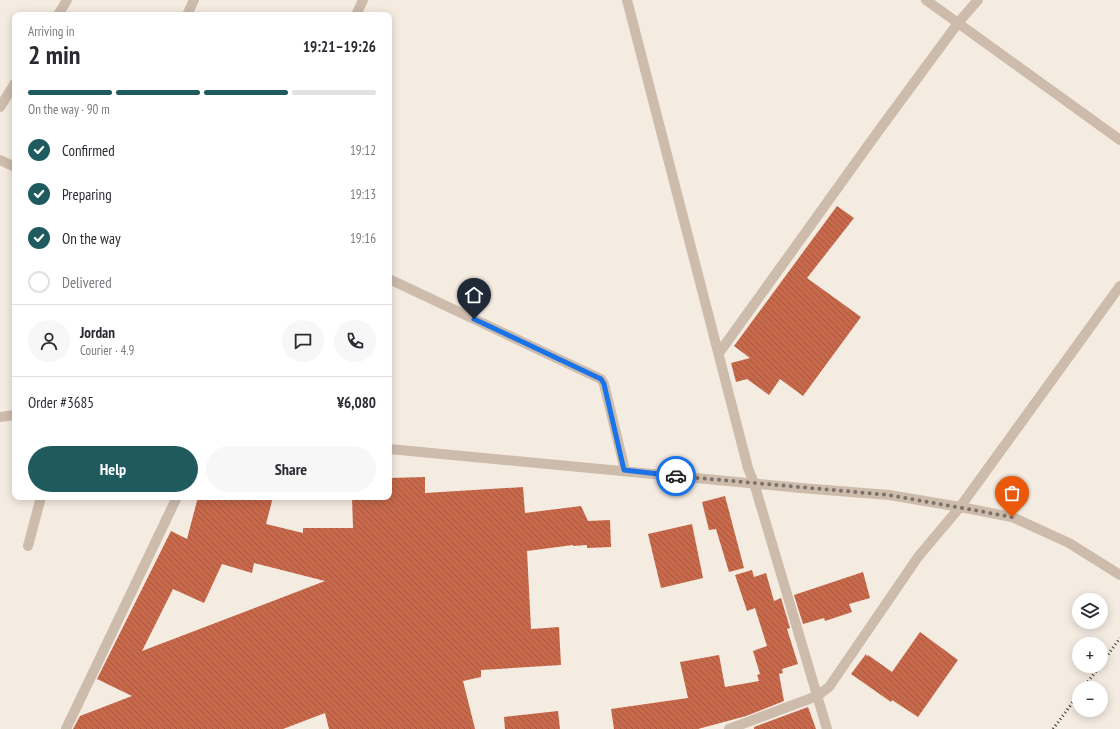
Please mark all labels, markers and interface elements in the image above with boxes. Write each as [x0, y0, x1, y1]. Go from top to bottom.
text: Arriving in [28, 23, 75, 40]
text: 19:21–19:26 [303, 37, 376, 56]
text: 2 min [28, 38, 81, 71]
text: On the way · 90 m [28, 101, 110, 118]
icon: check [28, 139, 50, 161]
text: Confirmed [62, 141, 115, 160]
text: 19:12 [350, 142, 376, 159]
icon: check [28, 183, 50, 205]
text: Preparing [62, 185, 112, 204]
text: 19:13 [350, 186, 376, 203]
icon: check [28, 227, 50, 249]
text: On the way [62, 229, 121, 248]
text: 19:16 [350, 230, 376, 247]
text: Delivered [62, 273, 112, 292]
pin [457, 278, 491, 319]
icon: home [463, 284, 485, 306]
button: person [28, 320, 70, 362]
button: chat [282, 320, 324, 362]
button: phone [334, 320, 376, 362]
text: Jordan [80, 323, 115, 342]
text: Courier · 4.9 [80, 342, 134, 359]
text: Order #3685 [28, 393, 94, 412]
text: ¥6,080 [337, 393, 376, 412]
button: Help [28, 446, 198, 492]
button: Share [206, 446, 376, 492]
courier [656, 456, 696, 496]
icon: car [665, 465, 687, 487]
pin [995, 476, 1029, 517]
icon: bag [1001, 482, 1023, 504]
map controls [1072, 593, 1108, 717]
button: layers [1072, 593, 1108, 629]
button: + [1072, 637, 1108, 673]
button: − [1072, 681, 1108, 717]

